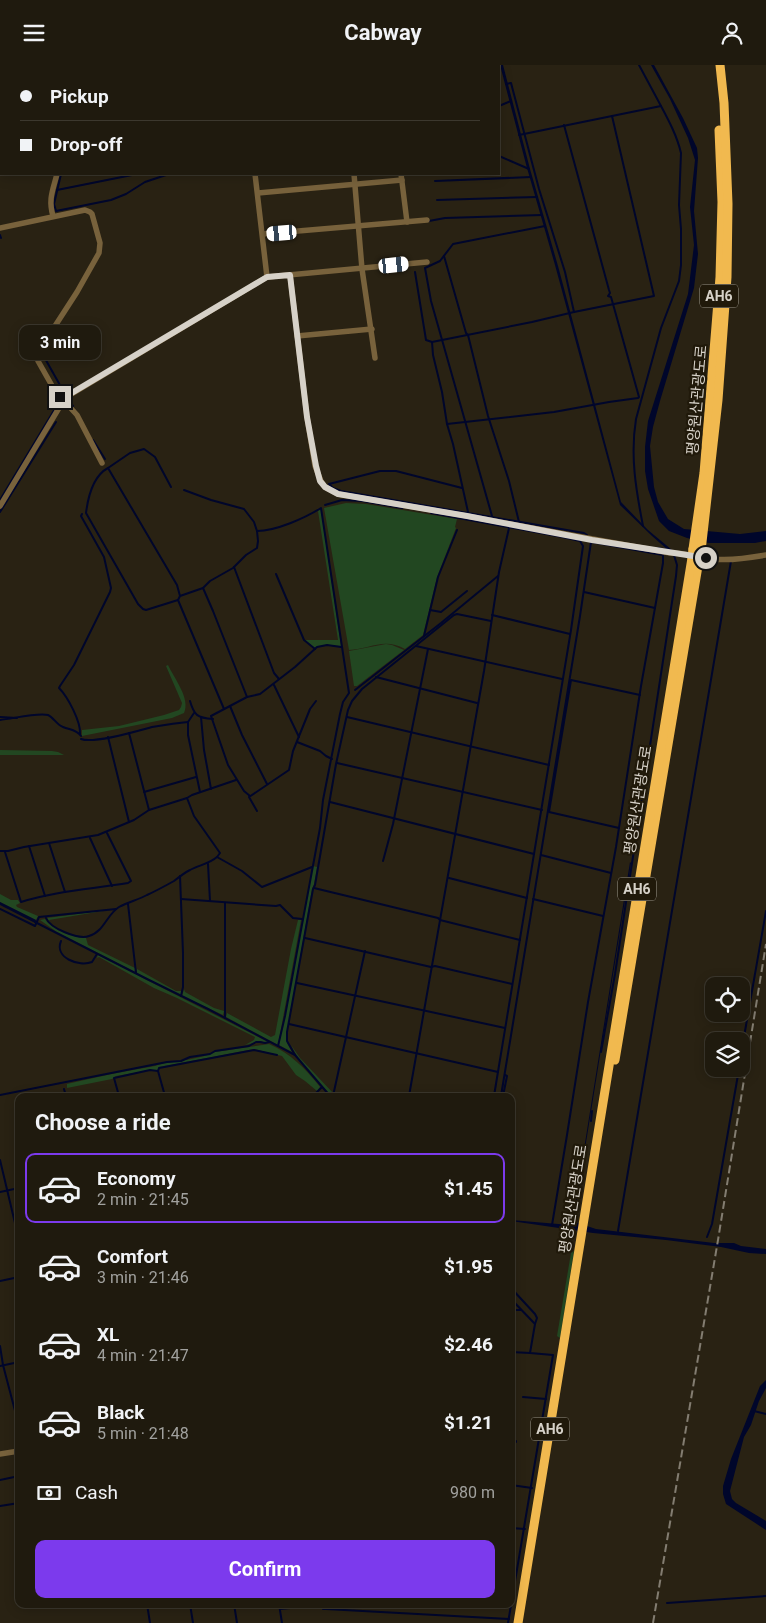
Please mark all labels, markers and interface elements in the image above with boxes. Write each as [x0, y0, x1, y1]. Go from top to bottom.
icon: menu [20, 19, 48, 47]
icon: person [718, 19, 746, 47]
text: Cabway [344, 20, 422, 45]
text: Pickup [50, 85, 109, 108]
text: Drop-off [50, 133, 122, 156]
car [266, 224, 297, 242]
car [378, 256, 409, 274]
road number: AH6 [700, 285, 738, 307]
callout: 3 min [19, 325, 101, 359]
text: 3 min [40, 333, 80, 352]
street label: 평양원산관광도로 [683, 344, 711, 456]
route end [49, 386, 71, 408]
route start [695, 547, 717, 569]
street label: 평양원산관광도로 [620, 744, 656, 856]
road number: AH6 [618, 877, 656, 901]
map controls [705, 977, 750, 1077]
button: locate [705, 977, 750, 1022]
button: layers [705, 1032, 750, 1077]
text: Choose a ride [35, 1110, 171, 1135]
street label: 평양원산관광도로 [555, 1143, 591, 1255]
icon: car [37, 1166, 82, 1211]
text: Economy [97, 1167, 176, 1190]
text: $1.45 [444, 1177, 493, 1200]
text: 2 min · 21:45 [97, 1190, 189, 1209]
icon: car [37, 1244, 82, 1289]
text: Comfort [97, 1245, 168, 1268]
text: $1.95 [444, 1255, 493, 1278]
text: 3 min · 21:46 [97, 1268, 189, 1287]
icon: car [37, 1322, 82, 1367]
text: XL [97, 1323, 119, 1346]
text: $2.46 [444, 1333, 493, 1356]
text: 4 min · 21:47 [97, 1346, 189, 1365]
icon: car [37, 1400, 82, 1445]
text: Black [97, 1401, 144, 1424]
text: $1.21 [444, 1411, 493, 1434]
road number: AH6 [531, 1417, 569, 1441]
text: 5 min · 21:48 [97, 1424, 189, 1443]
icon: cash [35, 1479, 63, 1507]
text: Cash [75, 1481, 118, 1504]
text: 980 m [450, 1483, 495, 1502]
button: Confirm [35, 1540, 495, 1598]

